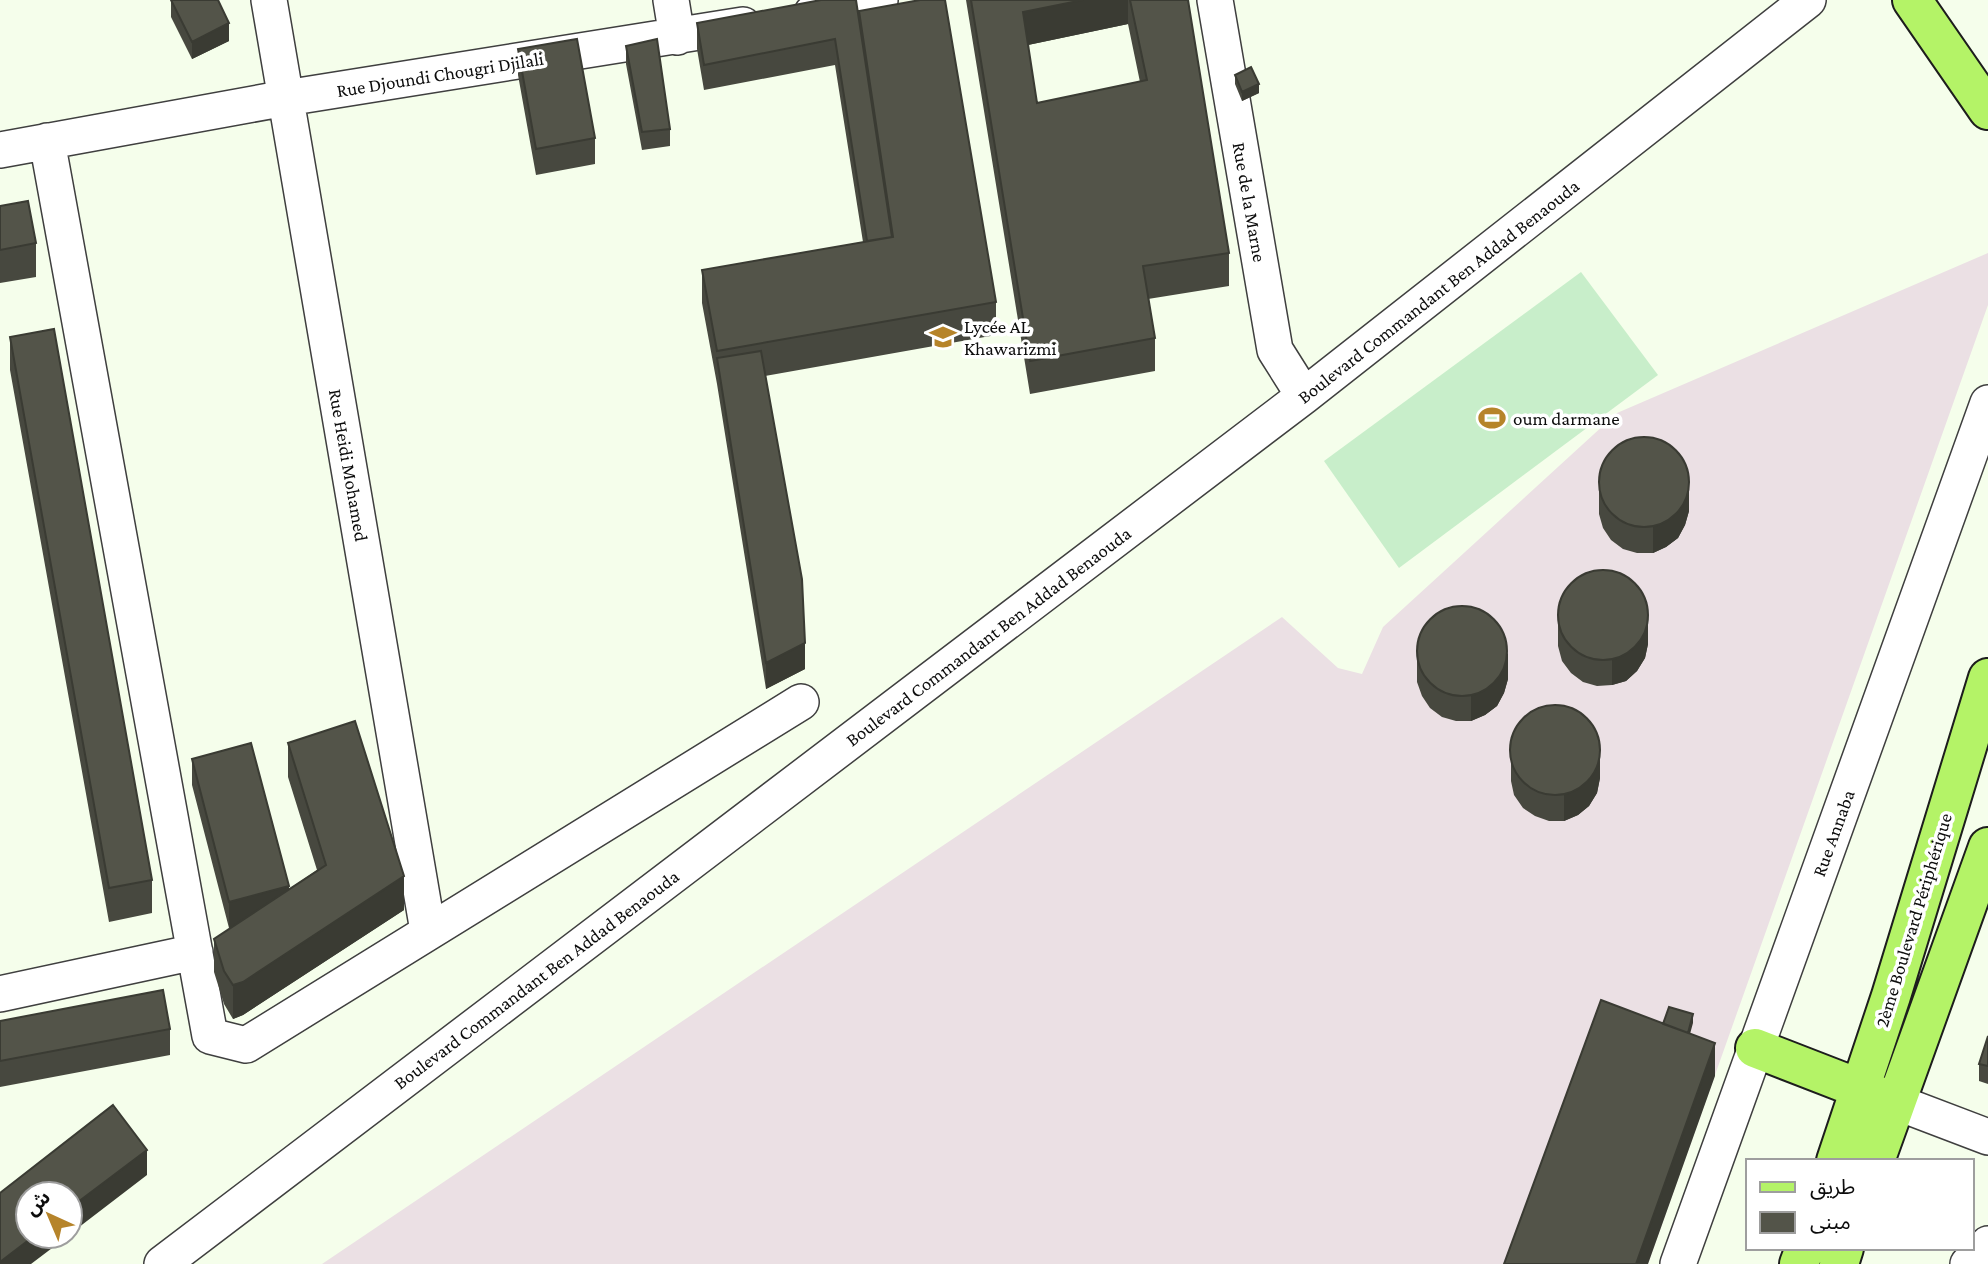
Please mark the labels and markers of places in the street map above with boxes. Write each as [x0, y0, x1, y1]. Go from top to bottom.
place label: Lycée AL Khawarizmi [964, 316, 1057, 359]
school or university icon: Lycée AL Khawarizmi [928, 322, 958, 352]
sports icon: oum darmane [1477, 403, 1507, 433]
place label: oum darmane [1513, 408, 1620, 429]

